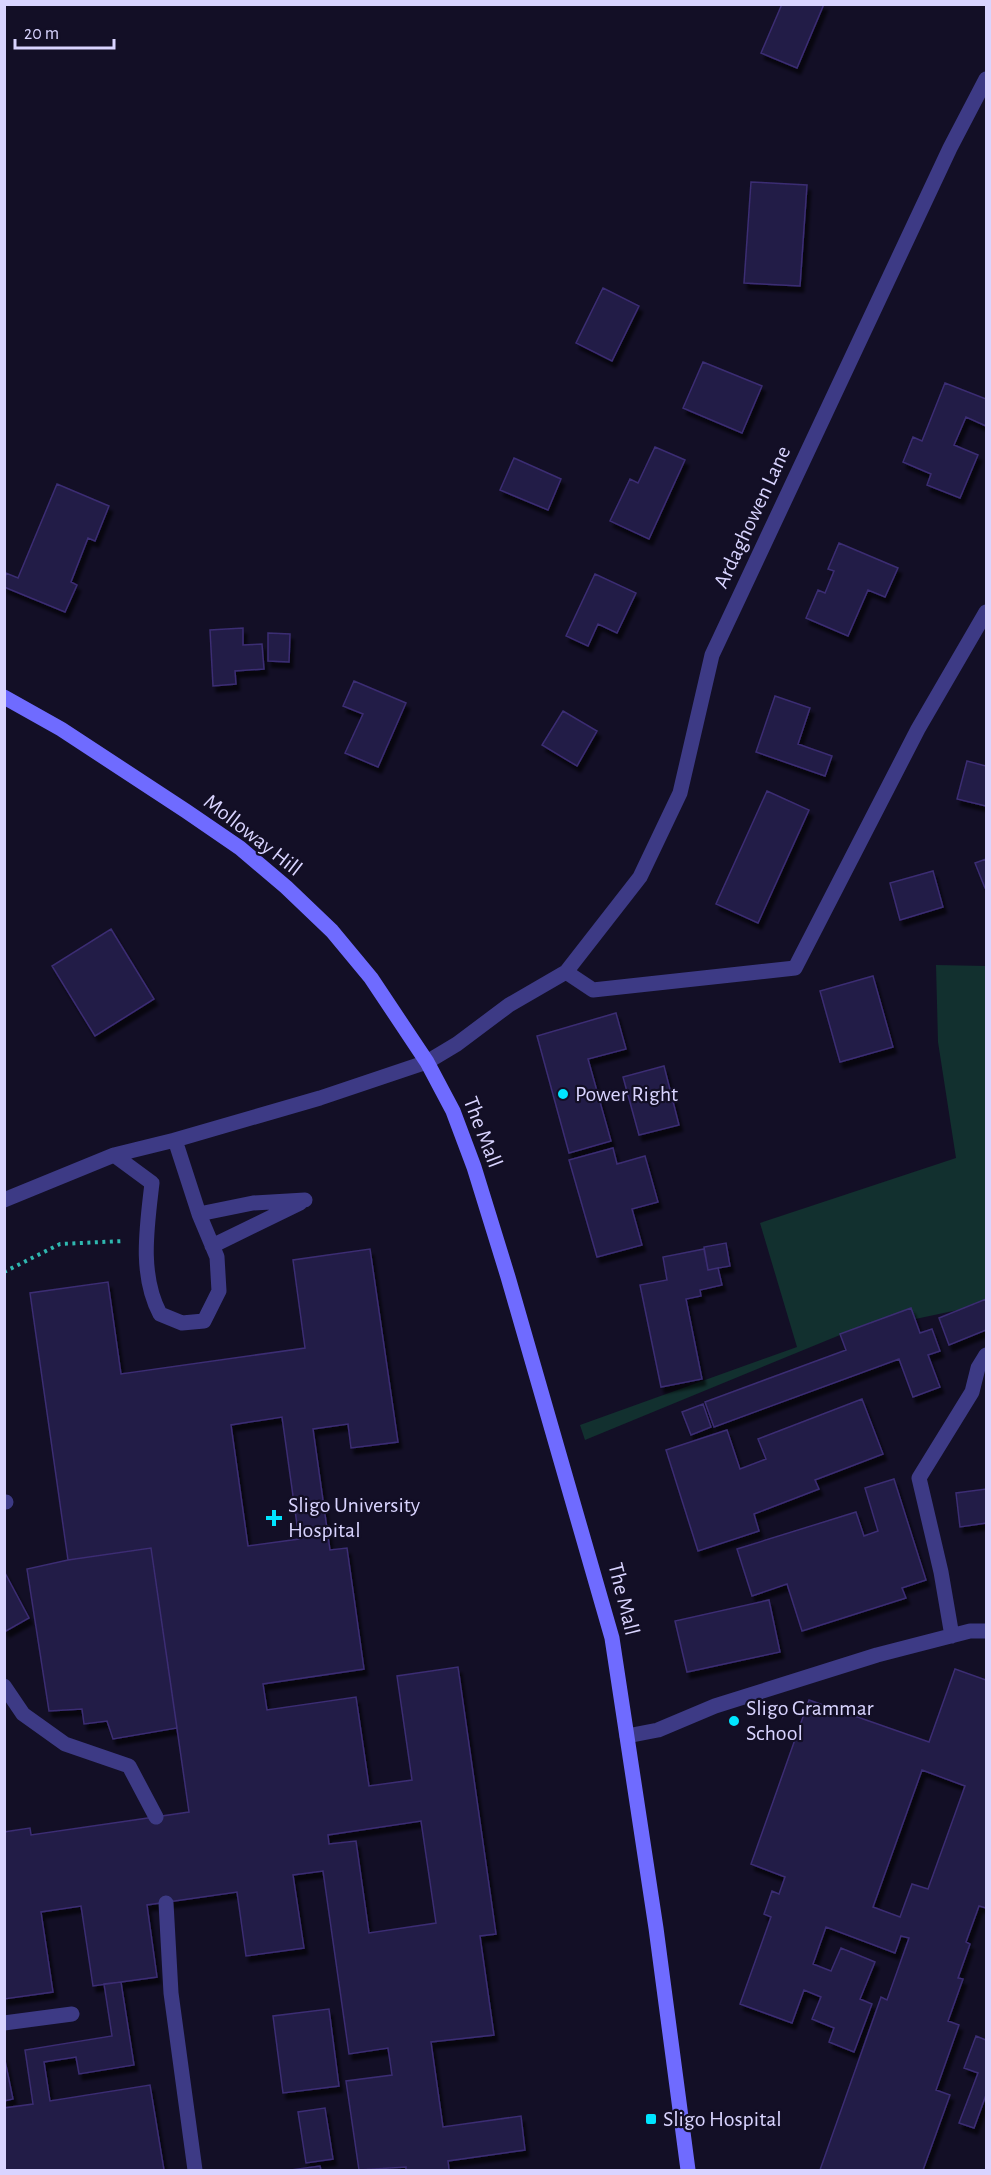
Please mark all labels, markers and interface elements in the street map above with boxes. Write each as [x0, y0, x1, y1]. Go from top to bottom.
scale bar [15, 12, 114, 50]
text: 20 m [24, 25, 59, 43]
street label: Ardaghowen Lane [709, 443, 795, 591]
street label: Molloway Hill [200, 790, 306, 880]
place label: Power Right [575, 1083, 678, 1105]
marker: Power Right [556, 1087, 570, 1101]
street label: The Mall [459, 1094, 507, 1170]
place label: Sligo University Hospital [288, 1494, 421, 1541]
marker: Sligo University Hospital [265, 1509, 283, 1527]
street label: The Mall [604, 1560, 644, 1638]
place label: Sligo Grammar School [746, 1697, 874, 1744]
marker: Sligo Grammar School [727, 1714, 741, 1728]
place label: Sligo Hospital [663, 2108, 782, 2130]
marker: Sligo Hospital [644, 2112, 658, 2126]

